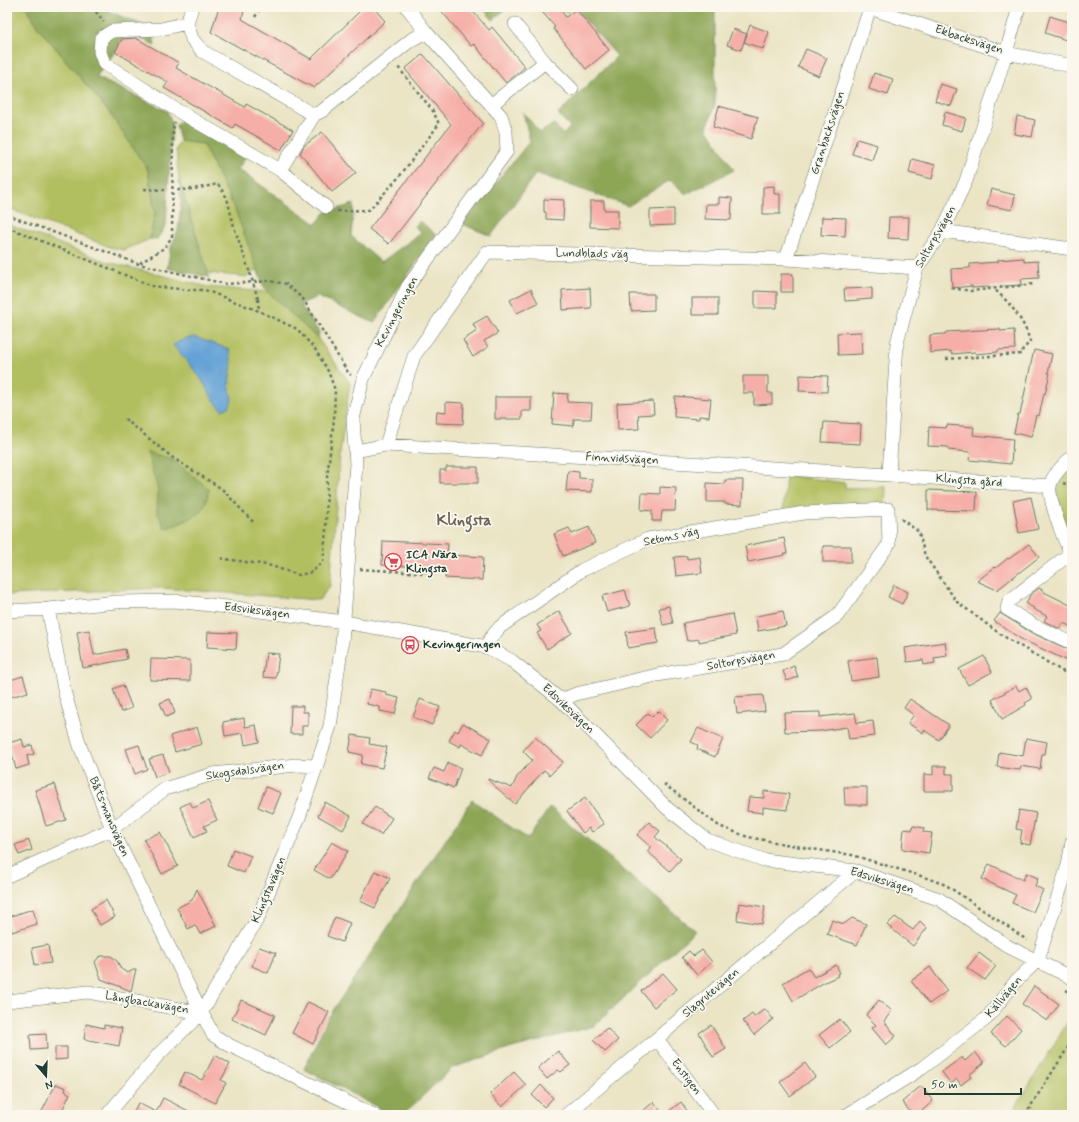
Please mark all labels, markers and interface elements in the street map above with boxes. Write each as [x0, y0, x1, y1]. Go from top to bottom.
street label: Ekbacksvägen [933, 21, 1005, 59]
street label: Granbacksvägen [807, 89, 849, 177]
street label: Soltorpsvägen [912, 203, 960, 271]
street label: Lundblads väg [556, 245, 628, 263]
street label: Kevingeringen [372, 274, 422, 350]
street label: Finnvidsvägen [585, 449, 659, 469]
street label: Klingsta gård [935, 471, 1003, 492]
district label: Klingsta [436, 510, 492, 533]
street label: Setons väg [642, 523, 700, 551]
place label: ICA Nära Klingsta [406, 547, 457, 578]
supermarket icon: ICA Nära Klingsta [383, 552, 403, 572]
street label: Edsviksvägen [223, 599, 291, 623]
bus stop icon: Kevingeringen [400, 635, 420, 655]
place label: Kevingeringen [423, 637, 501, 653]
street label: Soltorpsvägen [705, 647, 777, 675]
street label: Edsviksvägen [538, 681, 598, 737]
street label: Skogsdalsvägen [205, 758, 285, 784]
street label: Båtsmansvägen [85, 774, 133, 860]
street label: Klingstavägen [248, 854, 291, 926]
street label: Edsviksvägen [848, 864, 916, 898]
street label: Slagrutevägen [679, 964, 743, 1022]
street label: Källvägen [982, 973, 1026, 1021]
street label: Långbackavägen [104, 988, 190, 1019]
north arrow [26, 1056, 66, 1096]
street label: Enstigen [667, 1056, 705, 1098]
scale bar [925, 1070, 1021, 1096]
text: N [43, 1077, 55, 1092]
text: 50 m [931, 1077, 958, 1093]

